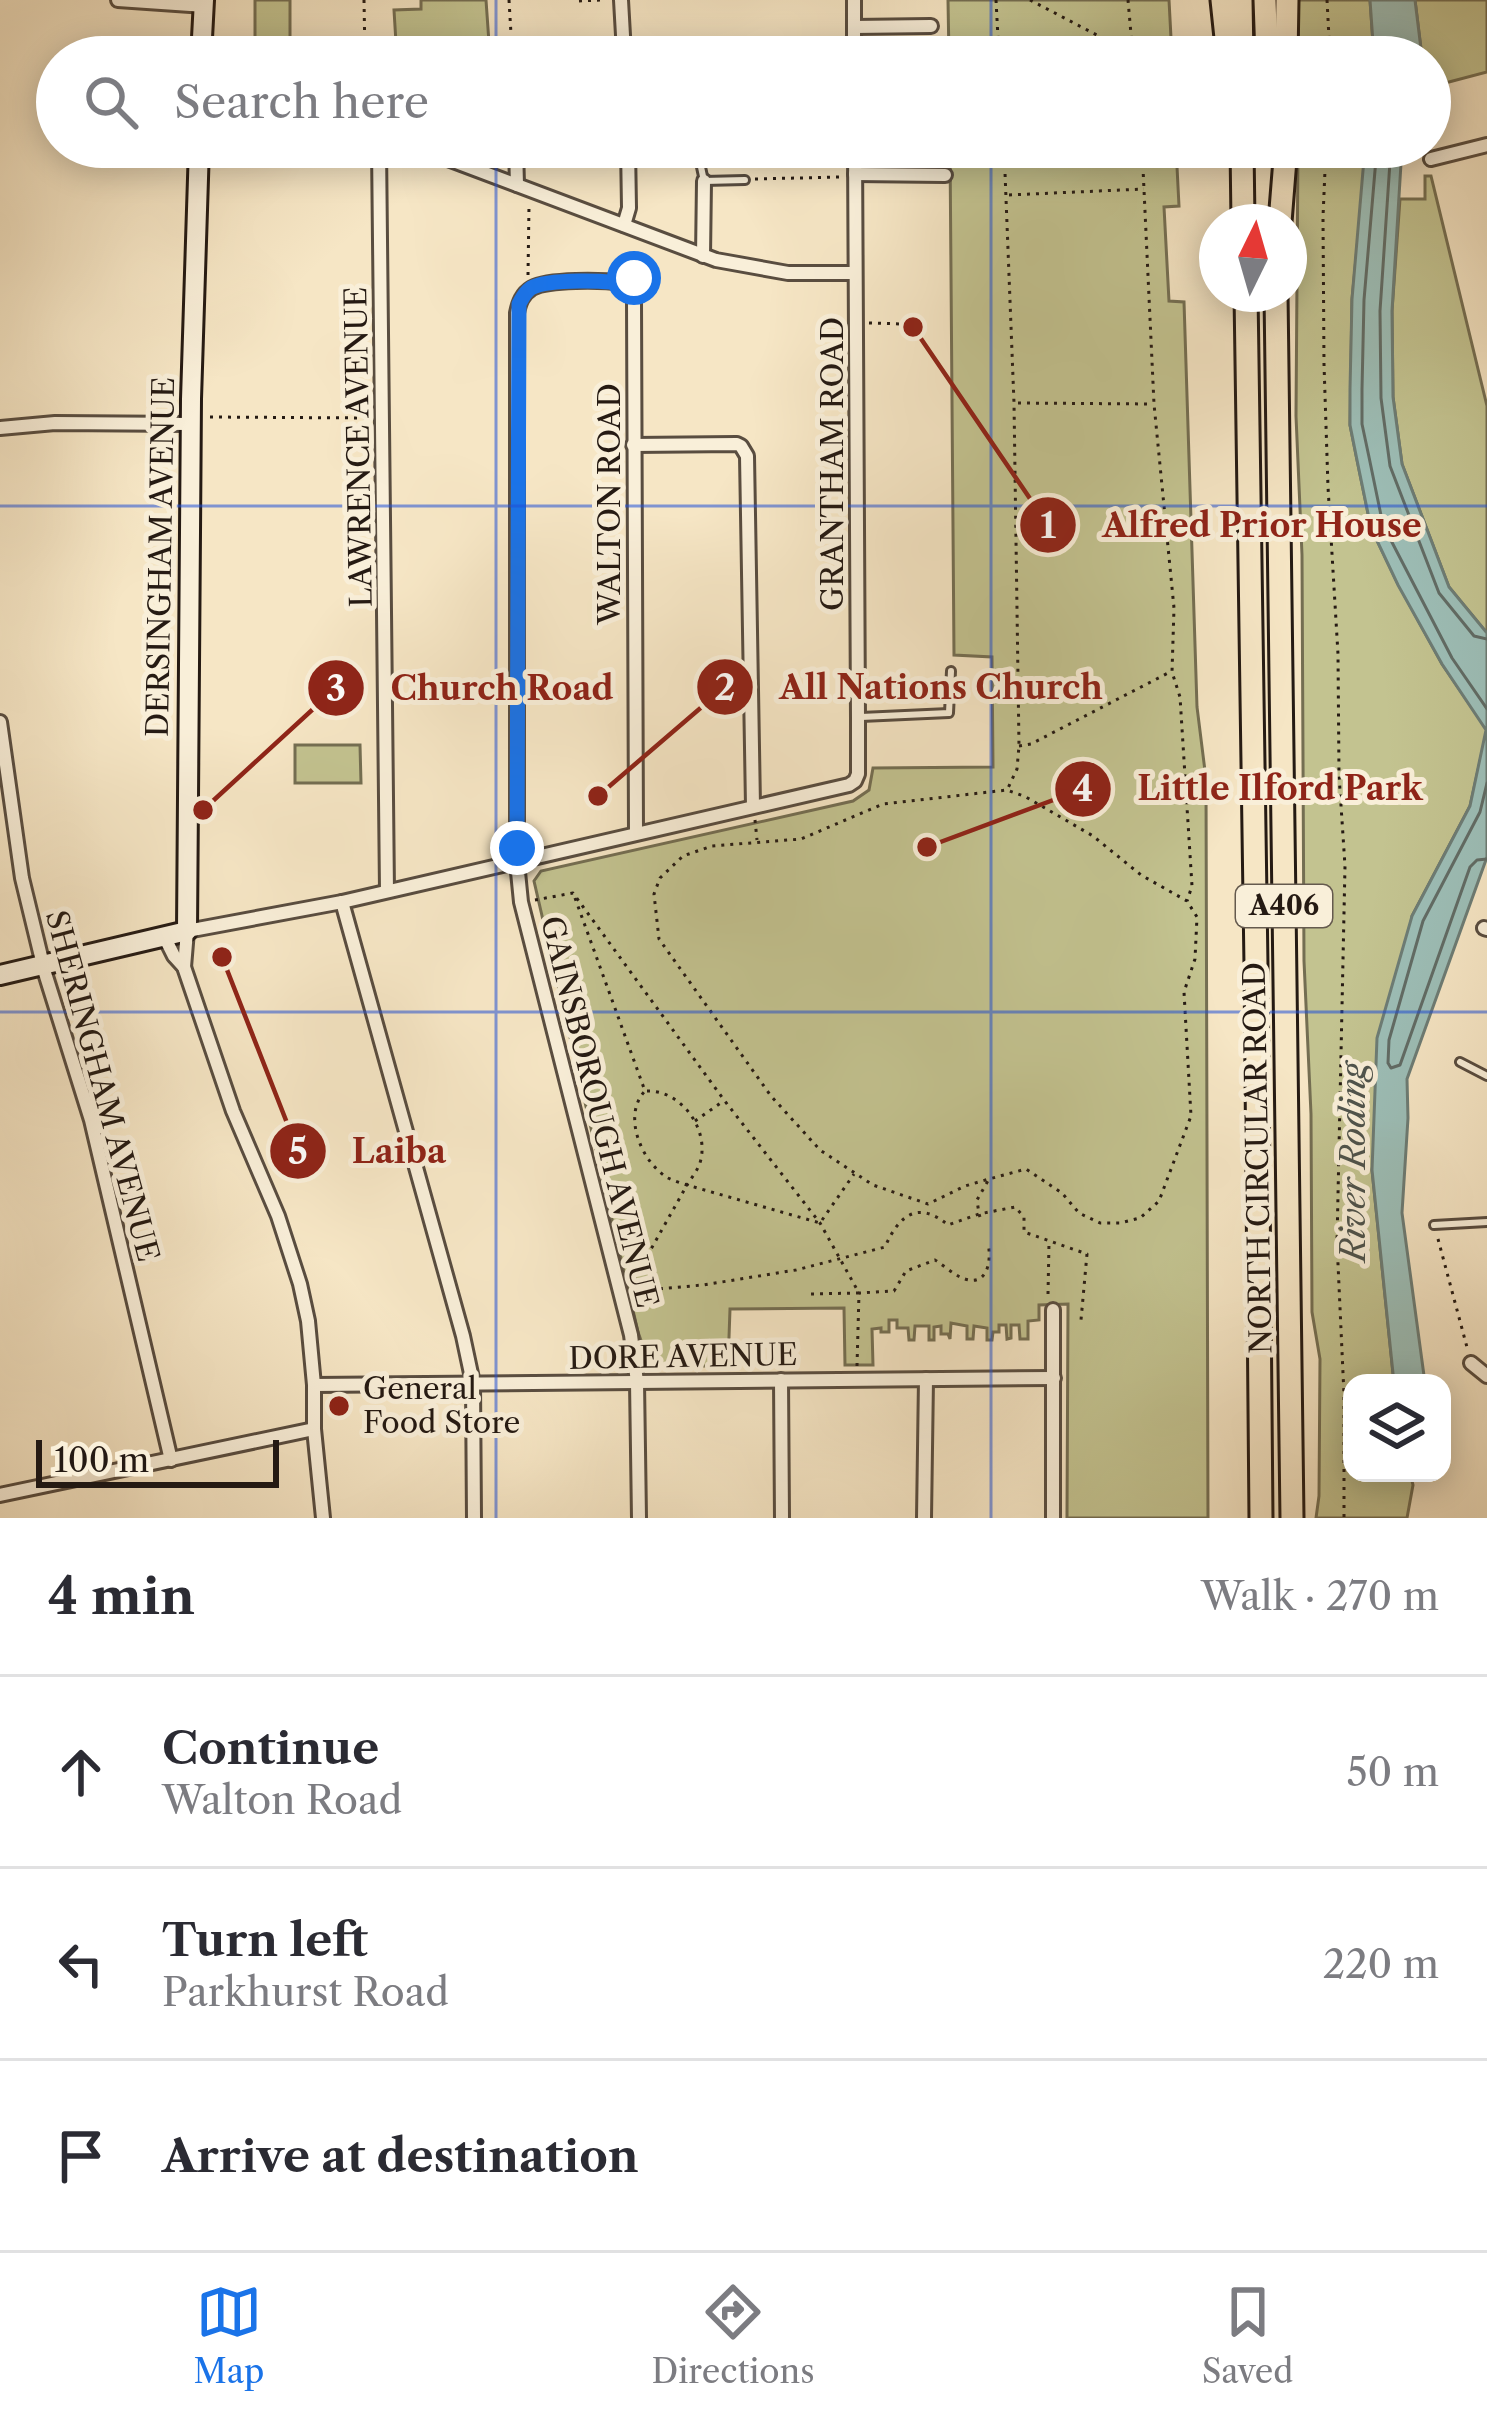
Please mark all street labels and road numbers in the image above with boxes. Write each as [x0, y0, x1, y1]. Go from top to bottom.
street label: LAWRENCE AVENUE [337, 286, 380, 608]
street label: GRANTHAM ROAD [814, 317, 851, 611]
street label: DERSINGHAM AVENUE [139, 377, 182, 737]
street label: WALTON ROAD [591, 383, 628, 626]
road number: A406 [1236, 885, 1332, 927]
street label: SHERINGHAM AVENUE [38, 906, 167, 1265]
street label: GAINSBOROUGH AVENUE [533, 912, 666, 1311]
street label: NORTH CIRCULAR ROAD [1236, 962, 1279, 1354]
street label: DORE AVENUE [568, 1336, 798, 1377]

